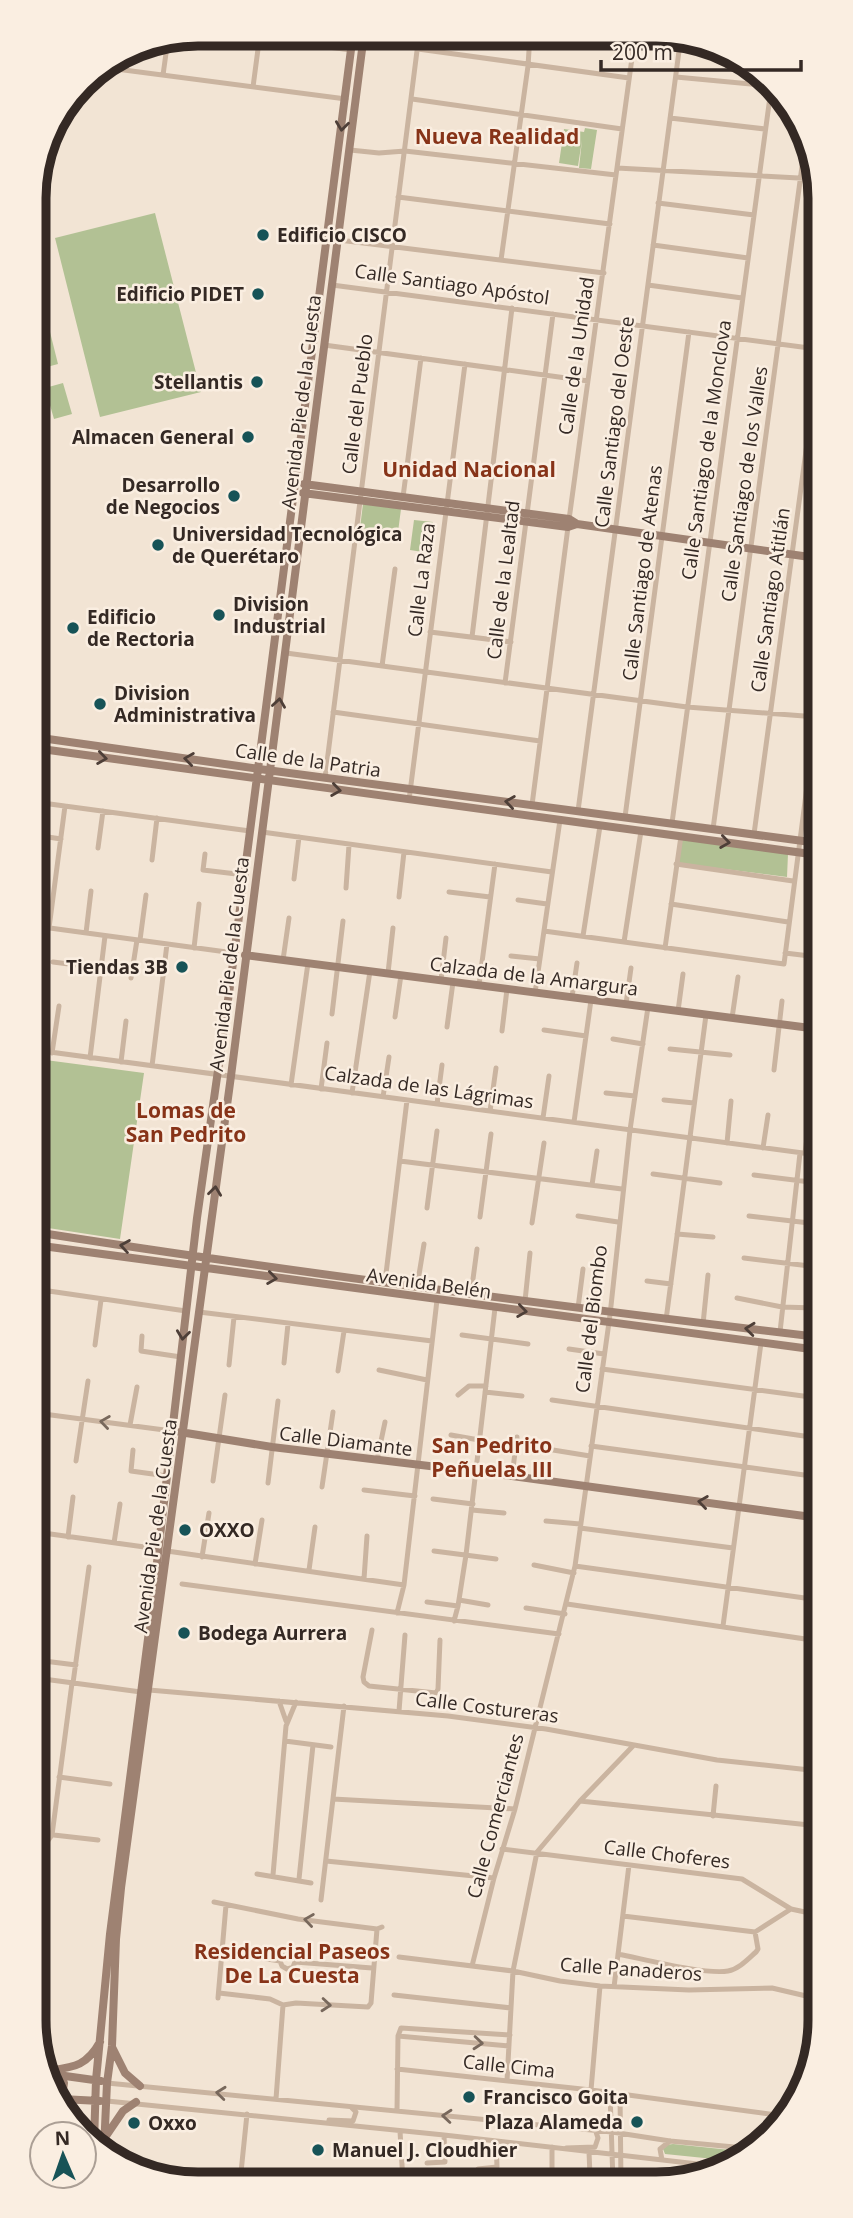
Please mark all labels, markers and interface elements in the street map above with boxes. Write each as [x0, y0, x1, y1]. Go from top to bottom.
scale bar [601, 28, 800, 72]
text: 200 m [612, 38, 673, 66]
one-way arrow [335, 120, 350, 132]
district label: Nueva Realidad [415, 122, 579, 150]
place label: Edificio CISCO [277, 222, 407, 248]
marker: Edificio CISCO [255, 227, 271, 243]
street label: Calle Santiago Apóstol [353, 257, 551, 311]
street label: Calle de la Unidad [552, 275, 600, 437]
place label: Edificio PIDET [116, 281, 244, 307]
marker: Edificio PIDET [250, 286, 266, 302]
street label: Avenida Pie de la Cuesta [275, 293, 327, 511]
street label: Calle Santiago del Oeste [588, 315, 640, 529]
street label: Calle Santiago de la Monclova [675, 318, 737, 582]
street label: Calle del Pueblo [335, 332, 379, 476]
street label: Calle Santiago de los Valles [715, 364, 773, 604]
place label: Stellantis [154, 369, 243, 395]
marker: Stellantis [249, 374, 265, 390]
place label: Almacen General [72, 424, 234, 450]
marker: Almacen General [240, 429, 256, 445]
district label: Unidad Nacional [382, 455, 556, 483]
street label: Calle Santiago de Atenas [616, 464, 668, 682]
place label: Desarrollo de Negocios [106, 472, 220, 520]
marker: Desarrollo de Negocios [226, 488, 242, 504]
street label: Calle de la Lealtad [480, 499, 526, 661]
street label: Calle Santiago Atitlán [744, 506, 796, 694]
place label: Universidad Tecnológica de Querétaro [172, 521, 403, 569]
street label: Calle La Raza [401, 521, 441, 639]
marker: Universidad Tecnológica de Querétaro [150, 537, 166, 553]
place label: Division Industrial [233, 591, 326, 639]
place label: Edificio de Rectoria [87, 604, 195, 652]
marker: Division Industrial [211, 607, 227, 623]
marker: Edificio de Rectoria [65, 620, 81, 636]
place label: Division Administrativa [114, 680, 256, 728]
marker: Division Administrativa [92, 696, 108, 712]
one-way arrow [271, 697, 286, 709]
street label: Calle de la Patria [233, 737, 383, 783]
one-way arrow [96, 750, 108, 765]
one-way arrow [183, 752, 195, 767]
one-way arrow [330, 782, 342, 797]
one-way arrow [504, 795, 516, 810]
one-way arrow [719, 835, 731, 850]
street label: Avenida Pie de la Cuesta [203, 855, 255, 1073]
street label: Calzada de la Amargura [428, 950, 640, 1002]
place label: Tiendas 3B [66, 954, 168, 980]
marker: Tiendas 3B [174, 959, 190, 975]
street label: Calzada de las Lágrimas [323, 1059, 535, 1115]
district label: Lomas de San Pedrito [126, 1096, 246, 1148]
one-way arrow [207, 1185, 222, 1196]
one-way arrow [119, 1239, 131, 1254]
street label: Calle del Biombo [569, 1244, 613, 1394]
street label: Avenida Belén [365, 1261, 493, 1305]
one-way arrow [266, 1271, 278, 1286]
one-way arrow [516, 1304, 528, 1319]
one-way arrow [745, 1322, 756, 1337]
one-way arrow [176, 1329, 191, 1341]
one-way arrow [99, 1415, 110, 1430]
street label: Avenida Pie de la Cuesta [127, 1417, 183, 1635]
street label: Calle Diamante [278, 1420, 414, 1462]
district label: San Pedrito Peñuelas III [431, 1431, 553, 1483]
one-way arrow [697, 1495, 708, 1510]
place label: OXXO [199, 1517, 255, 1543]
marker: OXXO [177, 1522, 193, 1538]
place label: Bodega Aurrera [198, 1620, 347, 1646]
marker: Bodega Aurrera [176, 1625, 192, 1641]
street label: Calle Costureras [414, 1685, 560, 1729]
street label: Calle Comerciantes [460, 1731, 530, 1901]
street label: Calle Choferes [602, 1833, 732, 1875]
one-way arrow [303, 1913, 315, 1928]
district label: Residencial Paseos De La Cuesta [194, 1937, 390, 1989]
street label: Calle Panaderos [559, 1951, 703, 1987]
one-way arrow [321, 1997, 332, 2012]
one-way arrow [473, 2035, 484, 2050]
street label: Calle Cima [462, 2048, 556, 2084]
place label: Francisco Goita [483, 2084, 629, 2110]
one-way arrow [215, 2086, 226, 2101]
marker: Francisco Goita [461, 2089, 477, 2105]
one-way arrow [441, 2109, 452, 2124]
place label: Plaza Alameda [484, 2109, 623, 2135]
place label: Oxxo [148, 2110, 197, 2136]
marker: Plaza Alameda [629, 2114, 645, 2130]
marker: Oxxo [126, 2115, 142, 2131]
north arrow [28, 2120, 98, 2190]
text: N [54, 2125, 71, 2151]
place label: Manuel J. Cloudhier [332, 2137, 518, 2163]
marker: Manuel J. Cloudhier [310, 2142, 326, 2158]

